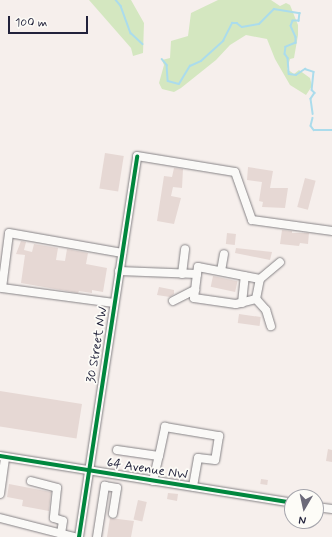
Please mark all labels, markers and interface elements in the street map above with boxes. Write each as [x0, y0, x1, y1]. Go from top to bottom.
scale bar [10, 8, 90, 34]
text: 100 m [15, 15, 47, 31]
street label: 30 Street NW [84, 306, 112, 384]
street label: 64 Avenue NW [105, 456, 189, 484]
north arrow [284, 489, 324, 529]
text: N [298, 512, 307, 527]

